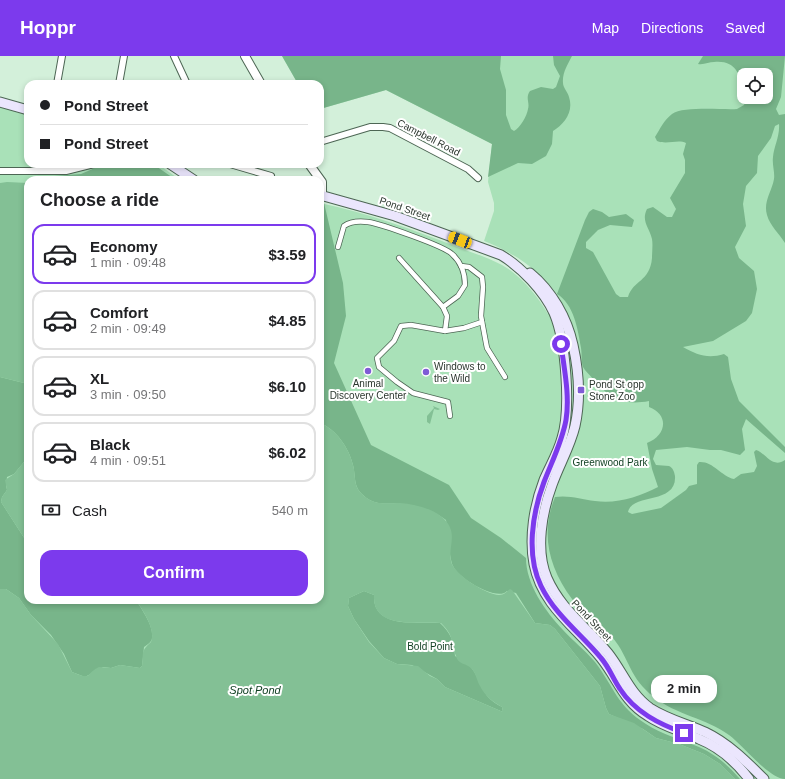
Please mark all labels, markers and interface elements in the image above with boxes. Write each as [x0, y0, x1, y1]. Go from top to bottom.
text: Hoppr [20, 17, 76, 38]
text: Map [592, 20, 619, 36]
text: Directions [641, 20, 703, 36]
text: Saved [725, 20, 765, 36]
map controls [737, 68, 773, 104]
button: locate [737, 68, 773, 104]
text: Pond Street [64, 97, 148, 114]
street label: Campbell Road [396, 117, 462, 158]
text: Pond Street [64, 135, 148, 152]
text: Choose a ride [40, 190, 159, 210]
street label: Pond Street [378, 195, 432, 222]
car [447, 230, 473, 250]
icon: car [42, 236, 78, 272]
text: Economy [90, 238, 158, 255]
text: $3.59 [268, 246, 306, 263]
text: 1 min · 09:48 [90, 255, 166, 270]
icon: car [42, 302, 78, 338]
text: Comfort [90, 304, 148, 321]
text: $4.85 [268, 312, 306, 329]
text: 2 min · 09:49 [90, 321, 166, 336]
route start [552, 335, 570, 353]
place label: Windows to the Wild [434, 361, 486, 384]
marker: Animal Discovery Center [363, 366, 373, 376]
marker: Windows to the Wild [421, 367, 431, 377]
icon: car [42, 368, 78, 404]
text: XL [90, 370, 109, 387]
text: $6.10 [268, 378, 306, 395]
place label: Animal Discovery Center [330, 378, 407, 401]
place label: Pond St opp Stone Zoo [589, 379, 644, 402]
marker: Pond St opp Stone Zoo [576, 385, 586, 395]
text: 3 min · 09:50 [90, 387, 166, 402]
icon: car [42, 434, 78, 470]
text: Black [90, 436, 130, 453]
text: $6.02 [268, 444, 306, 461]
text: 4 min · 09:51 [90, 453, 166, 468]
park label: Greenwood Park [572, 457, 649, 468]
icon: cash [40, 499, 62, 521]
text: Cash [72, 502, 107, 519]
text: 540 m [272, 503, 308, 518]
button: Confirm [40, 550, 308, 596]
street label: Pond Street [570, 597, 614, 644]
park label: Bold Point [407, 641, 453, 652]
callout: 2 min [651, 675, 717, 703]
text: 2 min [667, 681, 701, 696]
water label: Spot Pond [229, 684, 282, 696]
route end [675, 724, 693, 742]

